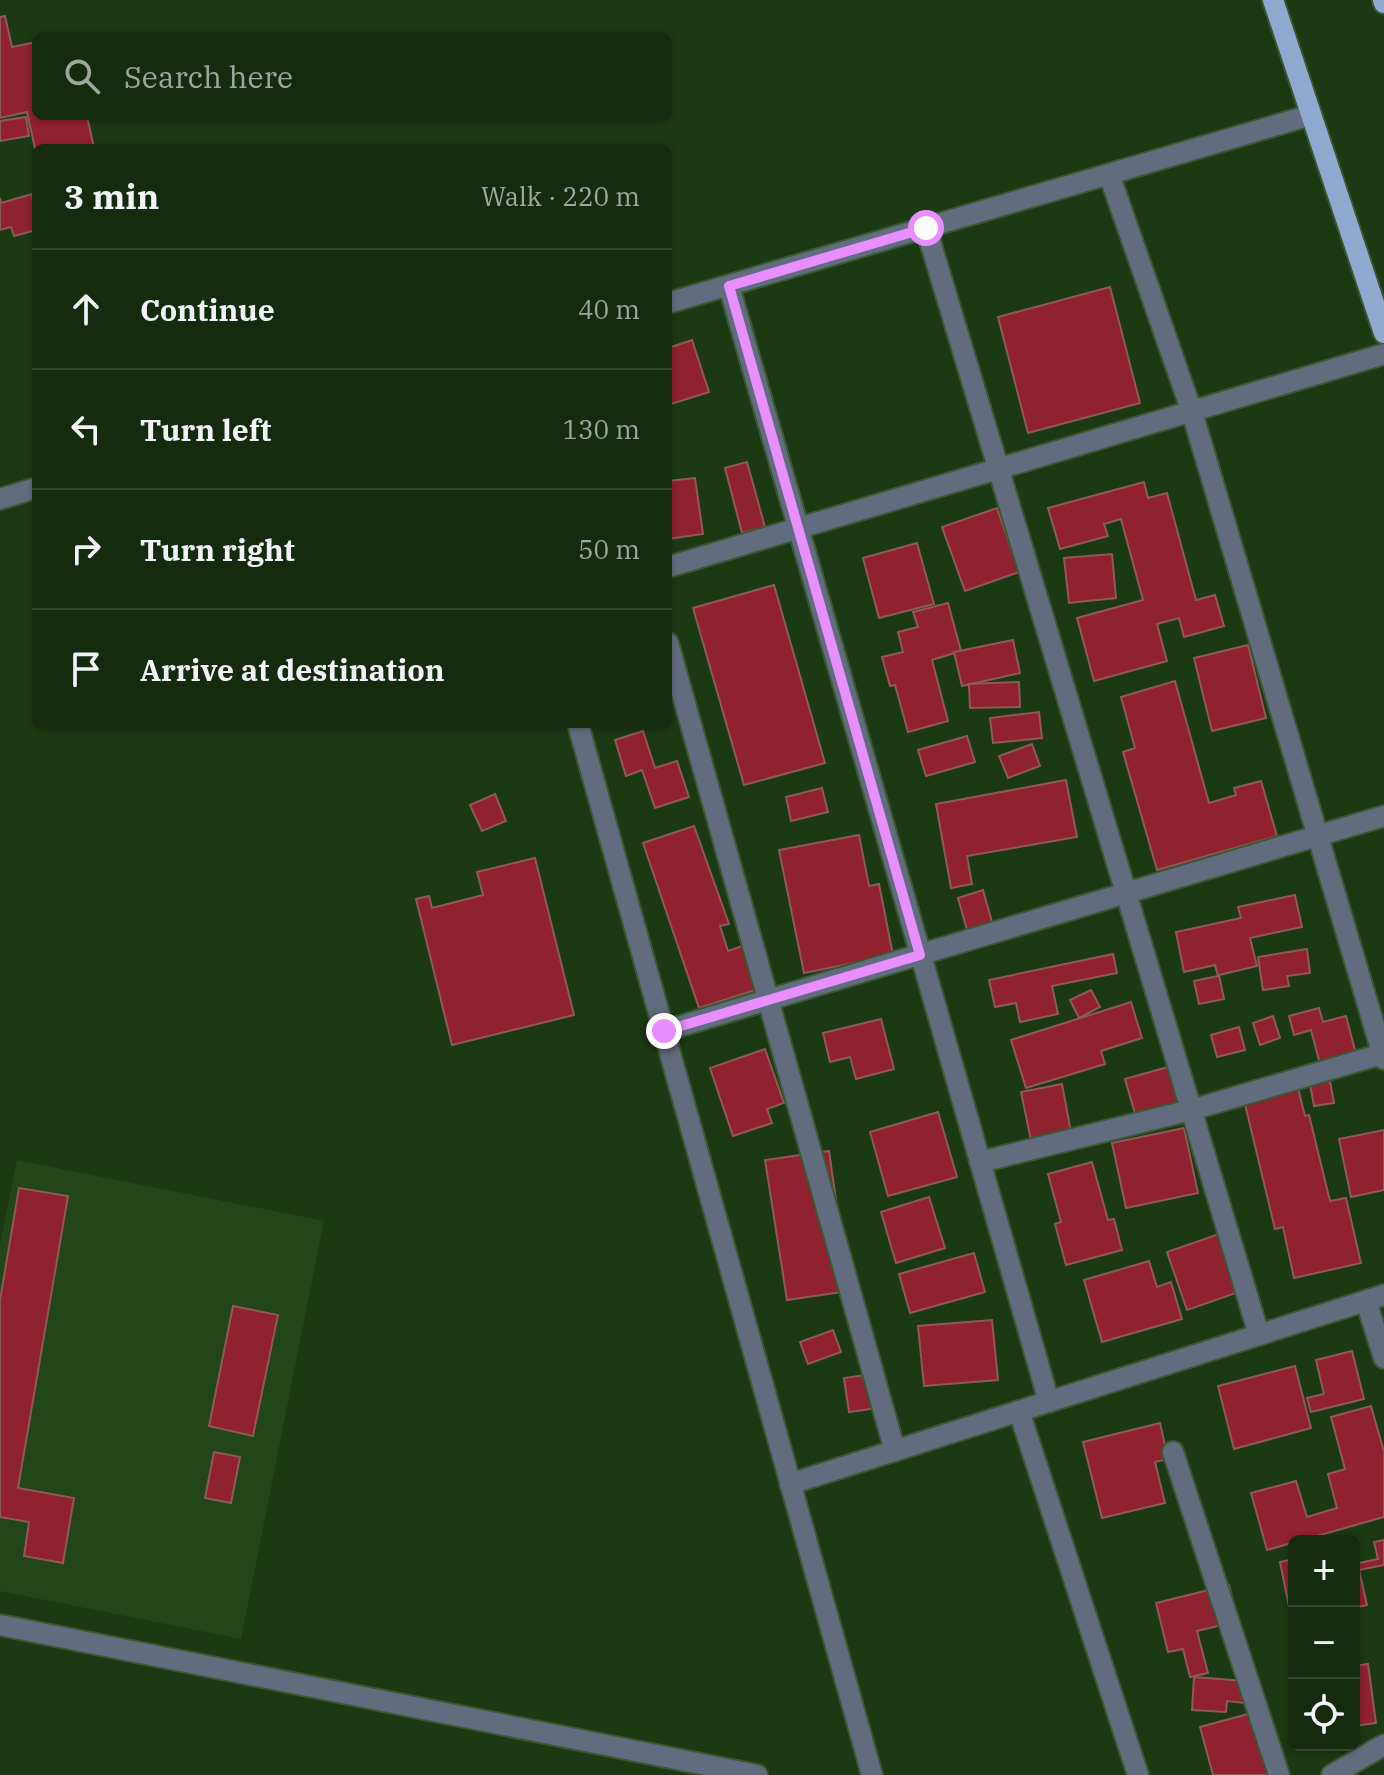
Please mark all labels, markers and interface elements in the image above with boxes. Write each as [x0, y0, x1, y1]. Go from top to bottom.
search box [32, 32, 672, 120]
icon: search [60, 54, 104, 98]
text: Search here [124, 57, 293, 96]
text: 3 min [64, 174, 159, 218]
text: Walk · 220 m [481, 179, 640, 213]
route start [908, 210, 944, 246]
icon: ahead [64, 287, 108, 331]
text: Continue [140, 290, 275, 329]
text: 40 m [578, 292, 640, 326]
icon: left [64, 407, 108, 451]
text: Turn left [140, 410, 272, 449]
text: 130 m [562, 412, 640, 446]
icon: right [64, 527, 108, 571]
text: Turn right [140, 530, 295, 569]
text: 50 m [578, 532, 640, 566]
icon: arrive [64, 647, 108, 691]
text: Arrive at destination [140, 650, 445, 689]
route end [646, 1013, 682, 1049]
map controls [1288, 1535, 1360, 1751]
button: + [1288, 1535, 1360, 1607]
button: − [1288, 1607, 1360, 1679]
button: locate [1288, 1679, 1360, 1751]

